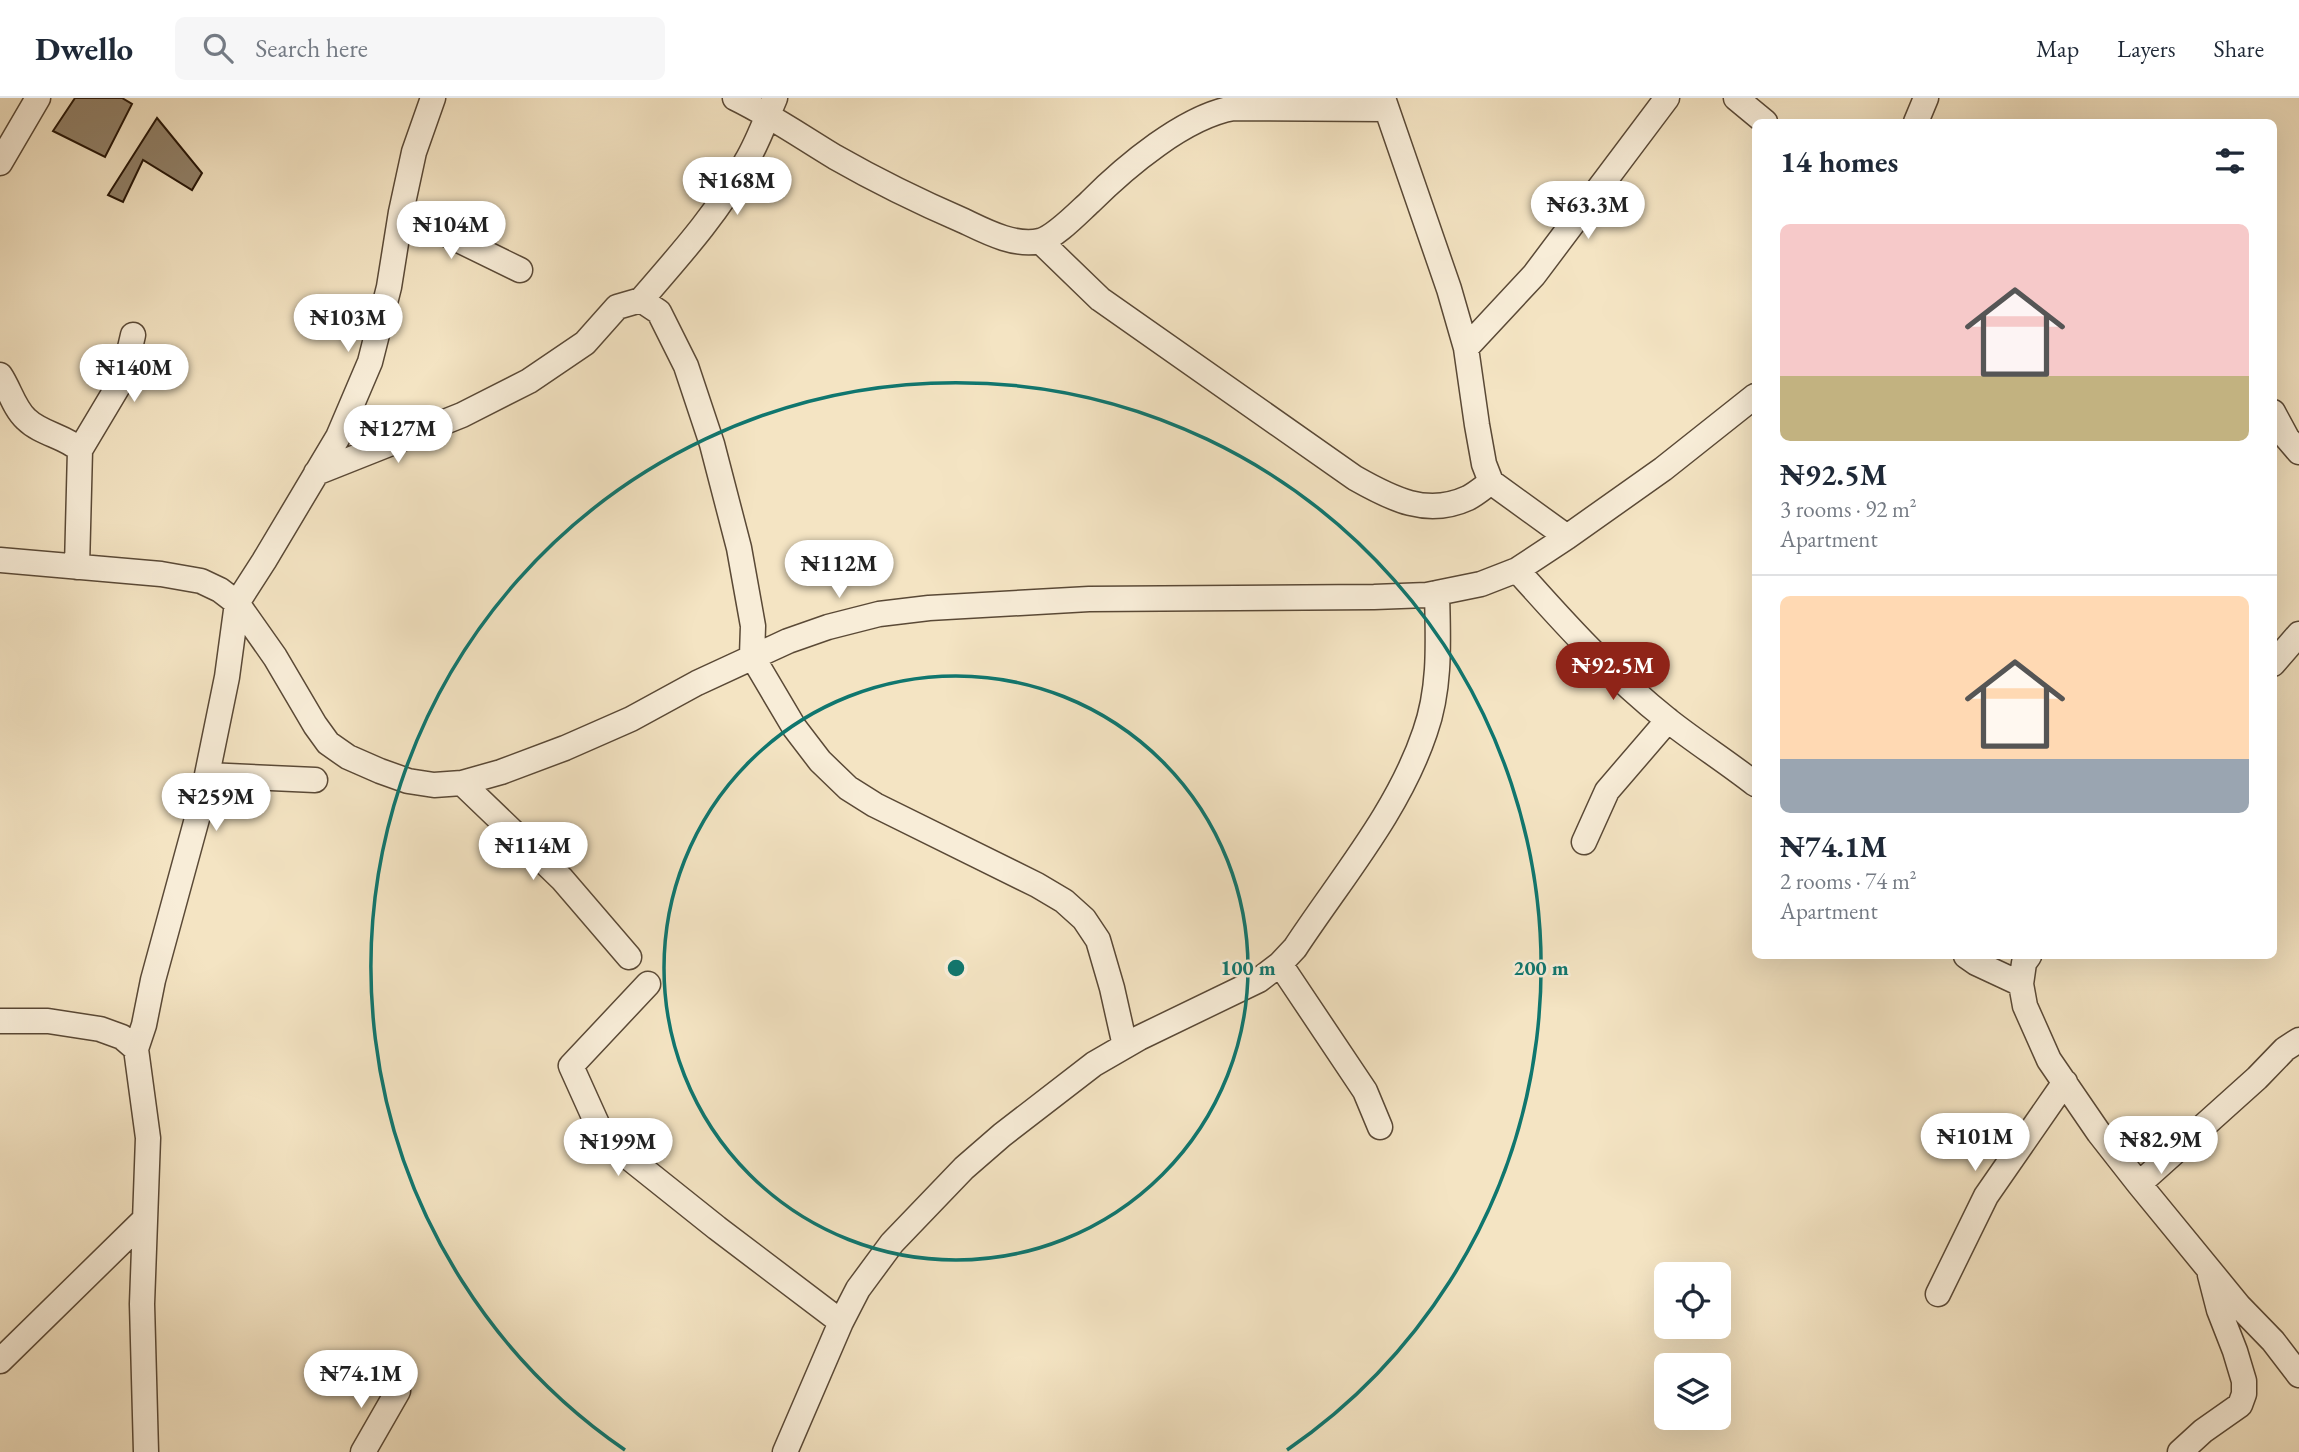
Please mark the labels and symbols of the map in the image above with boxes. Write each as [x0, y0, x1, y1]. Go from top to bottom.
pin: ₦168M [688, 158, 786, 217]
pin: ₦63.3M [1531, 181, 1645, 241]
pin: ₦104M [402, 202, 500, 261]
pin: ₦103M [299, 294, 397, 354]
pin: ₦140M [85, 344, 183, 404]
pin: ₦127M [349, 406, 447, 465]
pin: ₦112M [790, 540, 888, 600]
pin: ₦92.5M [1556, 642, 1670, 702]
pin: ₦259M [167, 774, 265, 833]
pin: ₦114M [484, 822, 582, 882]
text: 100 m [1220, 954, 1276, 981]
text: 200 m [1513, 954, 1569, 981]
centre of rings [944, 956, 968, 980]
pin: ₦101M [1926, 1114, 2024, 1173]
pin: ₦82.9M [2104, 1116, 2218, 1176]
pin: ₦199M [569, 1118, 667, 1178]
pin: ₦74.1M [304, 1350, 418, 1410]

